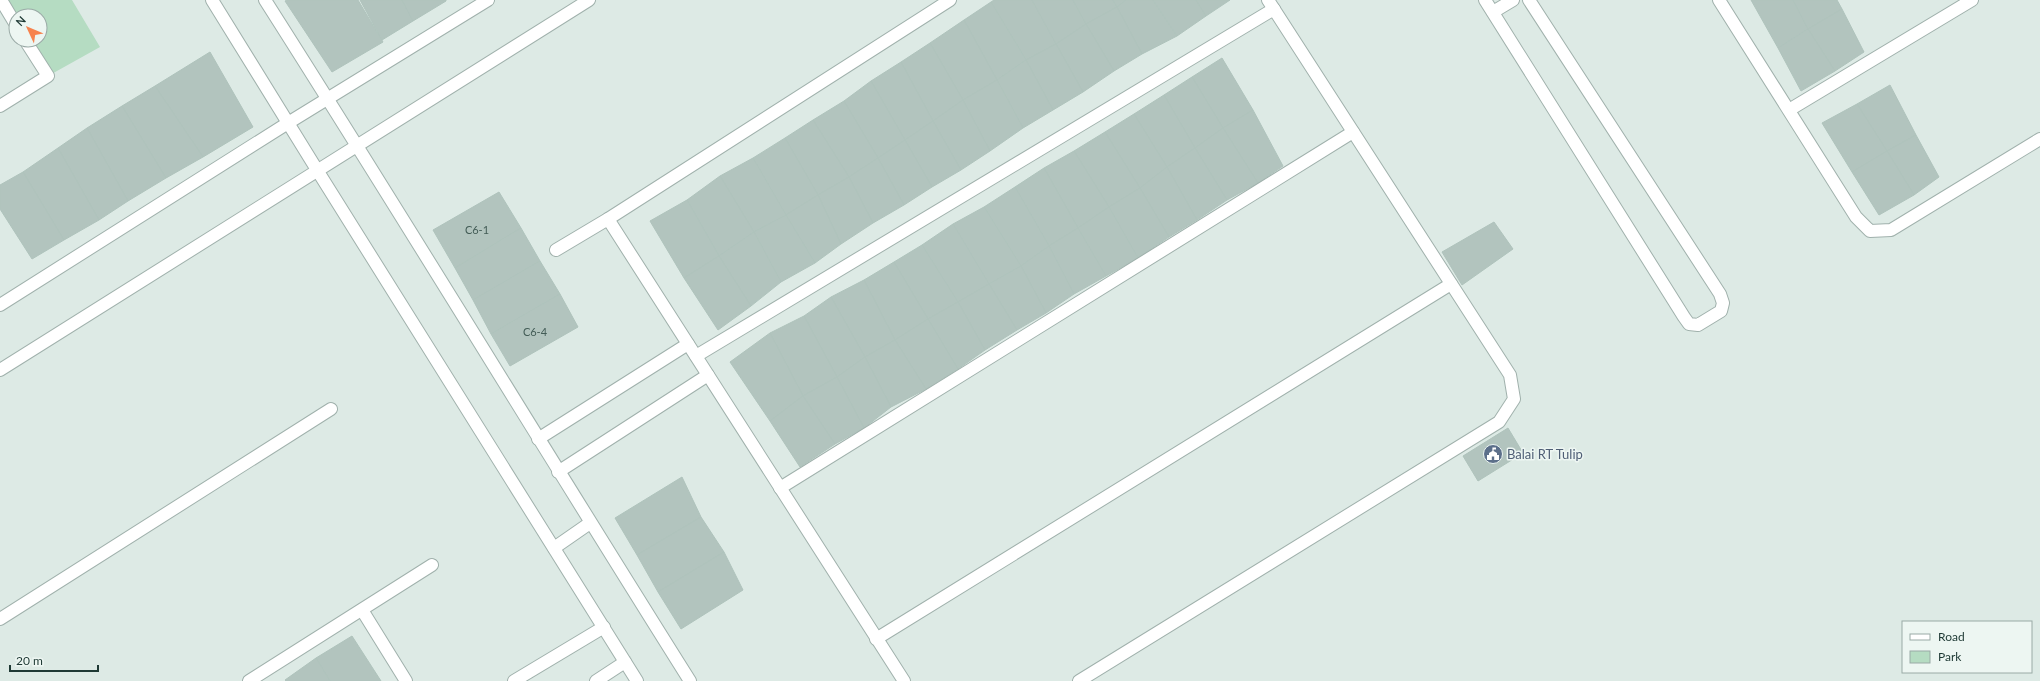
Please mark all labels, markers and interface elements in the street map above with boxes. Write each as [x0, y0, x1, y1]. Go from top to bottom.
north arrow [8, 8, 48, 48]
text: N [13, 13, 28, 28]
house number: C6-1 [465, 223, 489, 236]
house number: C6-4 [523, 325, 548, 338]
public building icon: Balai RT Tulip [1482, 443, 1504, 465]
place label: Balai RT Tulip [1507, 446, 1583, 462]
legend [1902, 621, 2032, 673]
text: Road [1938, 629, 1965, 644]
scale bar [10, 647, 98, 673]
text: Park [1938, 649, 1962, 664]
text: 20 m [16, 653, 43, 668]

